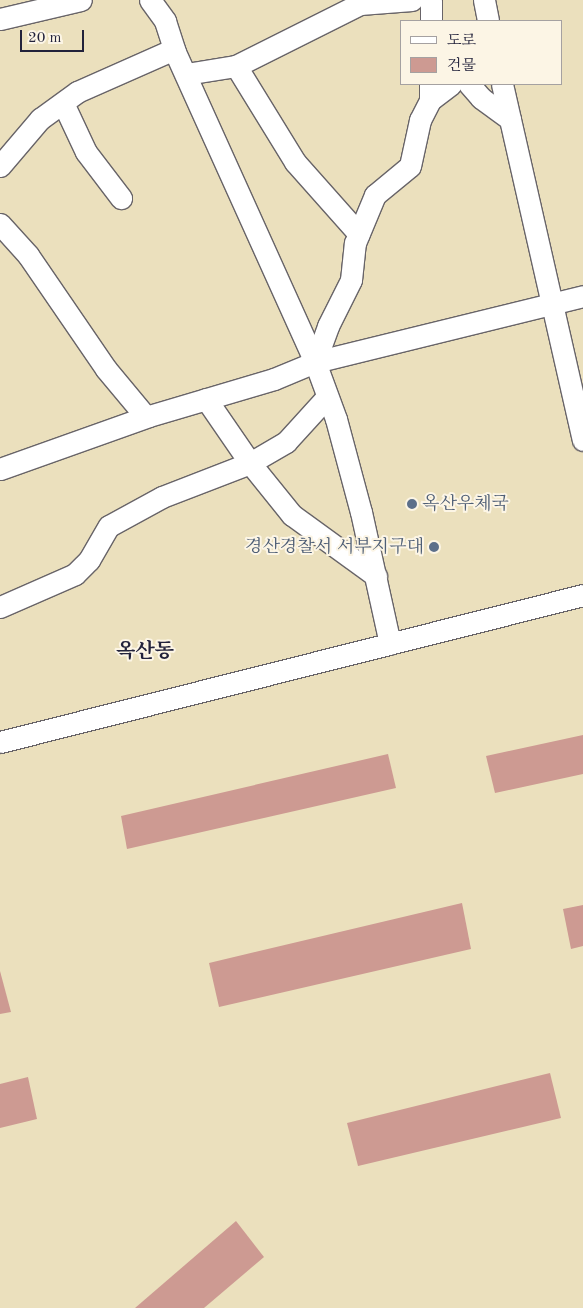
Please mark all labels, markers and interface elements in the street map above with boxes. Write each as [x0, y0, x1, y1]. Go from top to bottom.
scale bar [22, 20, 86, 52]
legend [400, 20, 563, 85]
text: 20 m [28, 31, 62, 46]
text: 도로 [447, 34, 476, 49]
text: 건물 [447, 59, 476, 74]
place label: 옥산우체국 [422, 493, 509, 515]
marker: 옥산우체국 [406, 498, 418, 510]
place label: 경산경찰서 서부지구대 [245, 536, 424, 558]
marker: 경산경찰서 서부지구대 [428, 541, 440, 553]
district label: 옥산동 [116, 640, 174, 664]

